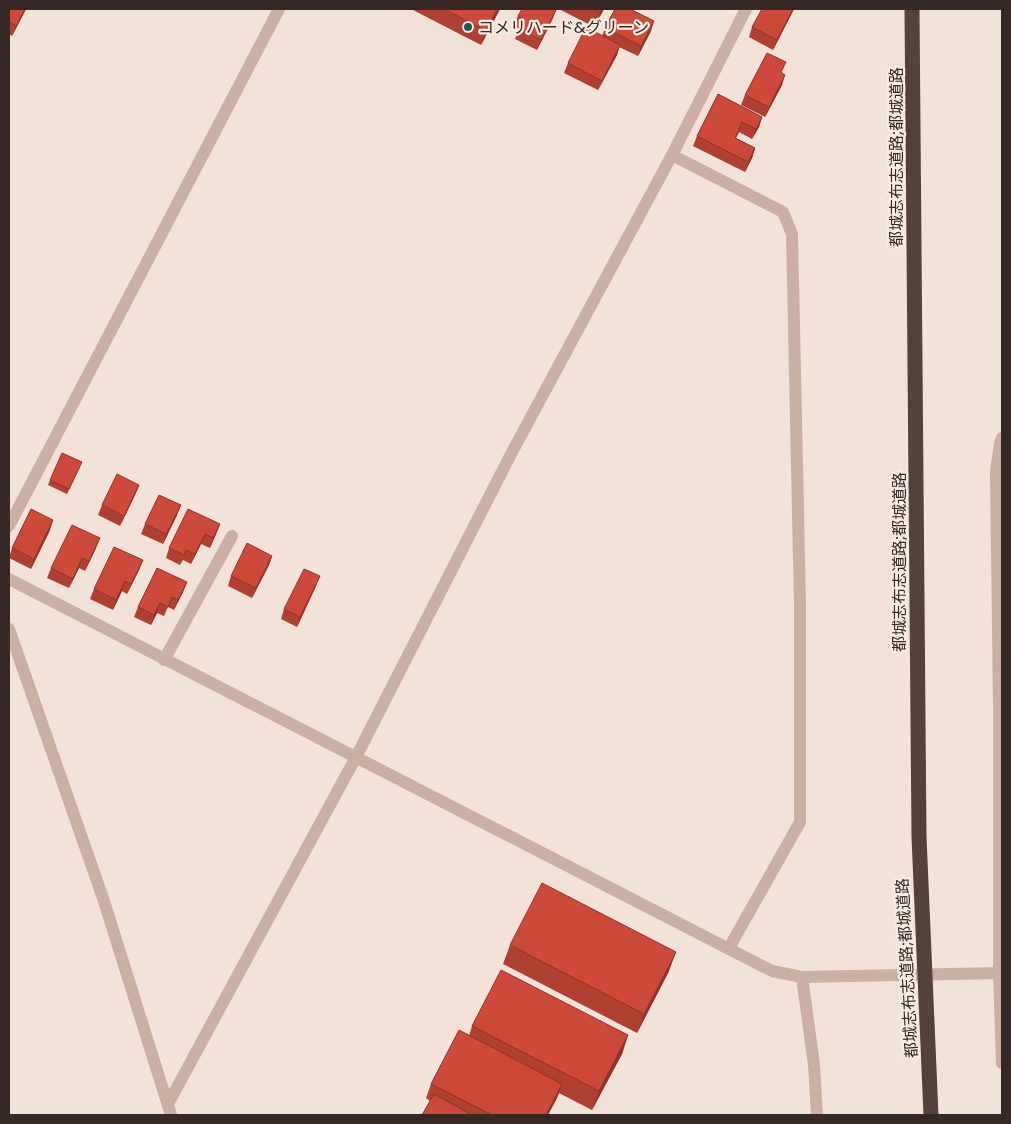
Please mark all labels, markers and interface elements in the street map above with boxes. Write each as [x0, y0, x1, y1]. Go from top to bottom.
place label: コメリハード&グリーン [478, 16, 649, 39]
marker: コメリハード&グリーン [462, 21, 474, 33]
street label: 都城志布志道路;都城道路 [885, 67, 908, 247]
street label: 都城志布志道路;都城道路 [888, 472, 911, 652]
street label: 都城志布志道路;都城道路 [891, 877, 923, 1059]

